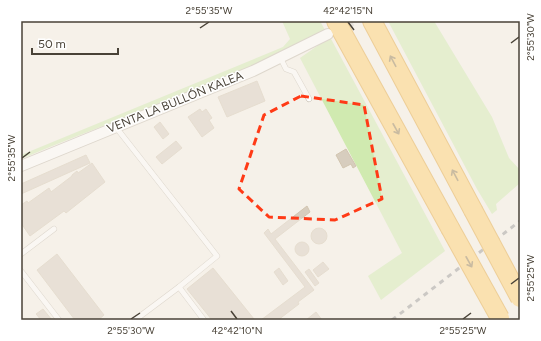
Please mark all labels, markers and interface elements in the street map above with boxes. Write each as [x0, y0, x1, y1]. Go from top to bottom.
text: 2°55'35"W [186, 4, 233, 17]
text: 42°42'15"N [323, 4, 373, 17]
text: 2°55'30"W [524, 13, 537, 61]
scale bar [32, 30, 118, 56]
text: 50 m [38, 37, 66, 51]
one-way arrow [389, 55, 397, 67]
street label: VENTA LA BULLÓN KALEA [105, 68, 245, 136]
one-way arrow [393, 123, 400, 135]
text: 2°55'35"W [5, 134, 18, 181]
one-way arrow [451, 170, 458, 182]
text: 2°55'25"W [524, 254, 537, 301]
one-way arrow [466, 256, 473, 268]
text: 2°55'30"W [107, 324, 155, 337]
text: 42°42'10"N [212, 324, 262, 337]
text: 2°55'25"W [440, 324, 487, 337]

